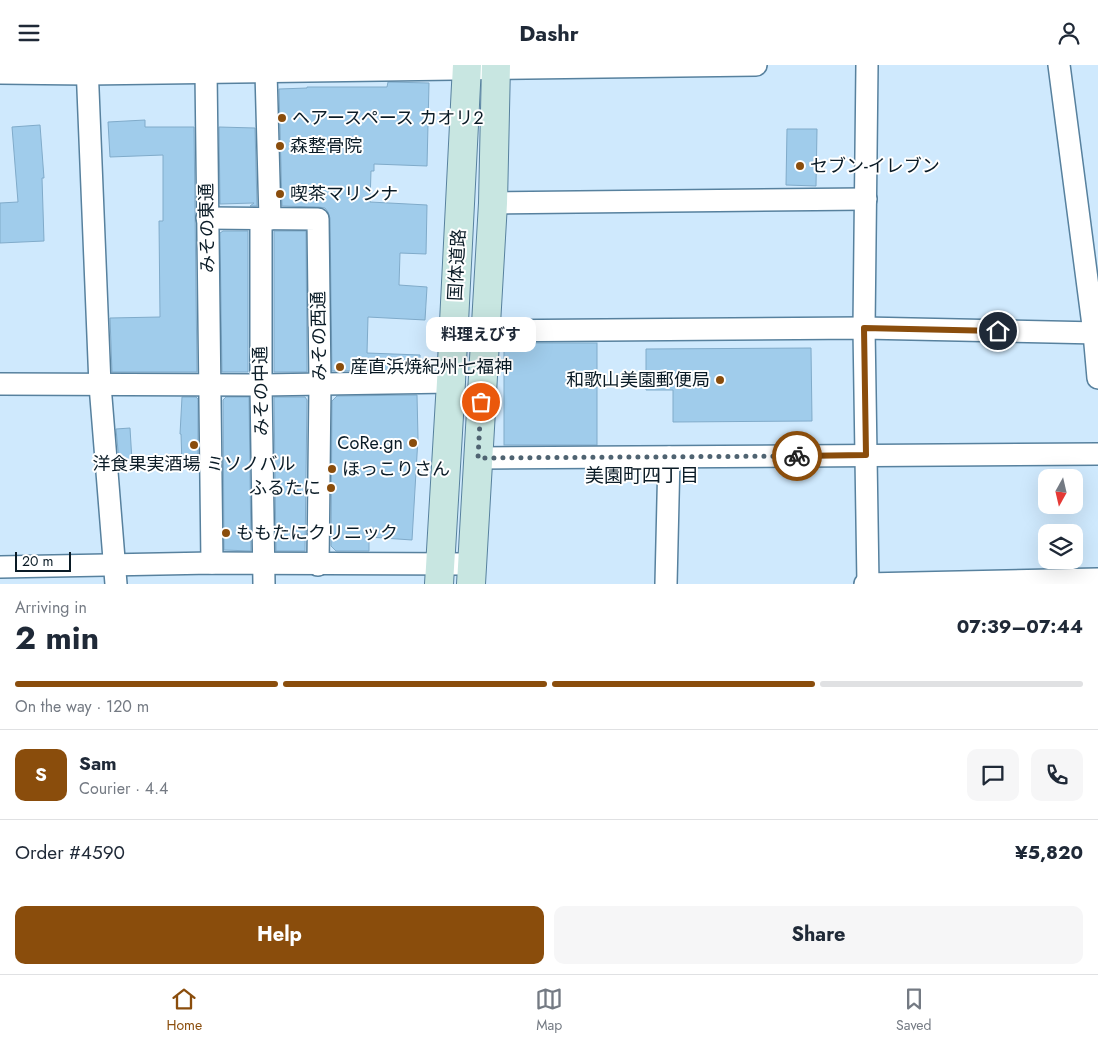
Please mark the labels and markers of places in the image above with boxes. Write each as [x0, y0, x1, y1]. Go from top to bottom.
place label: ヘアースペース カオリ２ [292, 105, 484, 131]
marker: ヘアースペース カオリ２ [276, 112, 288, 124]
place label: 森整骨院 [290, 133, 362, 159]
marker: 森整骨院 [274, 140, 286, 152]
place label: セブン-イレブン [810, 153, 940, 179]
marker: セブン-イレブン [794, 160, 806, 172]
place label: 喫茶マリンナ [290, 181, 398, 207]
marker: 喫茶マリンナ [274, 188, 286, 200]
pin [977, 310, 1019, 352]
callout: 料理えびす [426, 317, 536, 352]
place label: 産直浜焼紀州七福神 [350, 354, 512, 380]
marker: 産直浜焼紀州七福神 [334, 361, 346, 373]
place label: 和歌山美園郵便局 [566, 367, 710, 393]
marker: 和歌山美園郵便局 [714, 374, 726, 386]
pin [460, 381, 502, 423]
place label: CoRe.gn [337, 430, 403, 456]
marker: CoRe.gn [407, 437, 419, 449]
marker: 洋食果実酒場 ミソノバル [188, 439, 200, 451]
place label: 洋食果実酒場 ミソノバル [93, 451, 295, 477]
place label: ほっこりさん [342, 456, 450, 482]
marker: ほっこりさん [326, 463, 338, 475]
place label: ふるたに [249, 475, 321, 501]
marker: ふるたに [325, 482, 337, 494]
place label: ももたにクリニック [236, 520, 398, 546]
marker: ももたにクリニック [220, 527, 232, 539]

